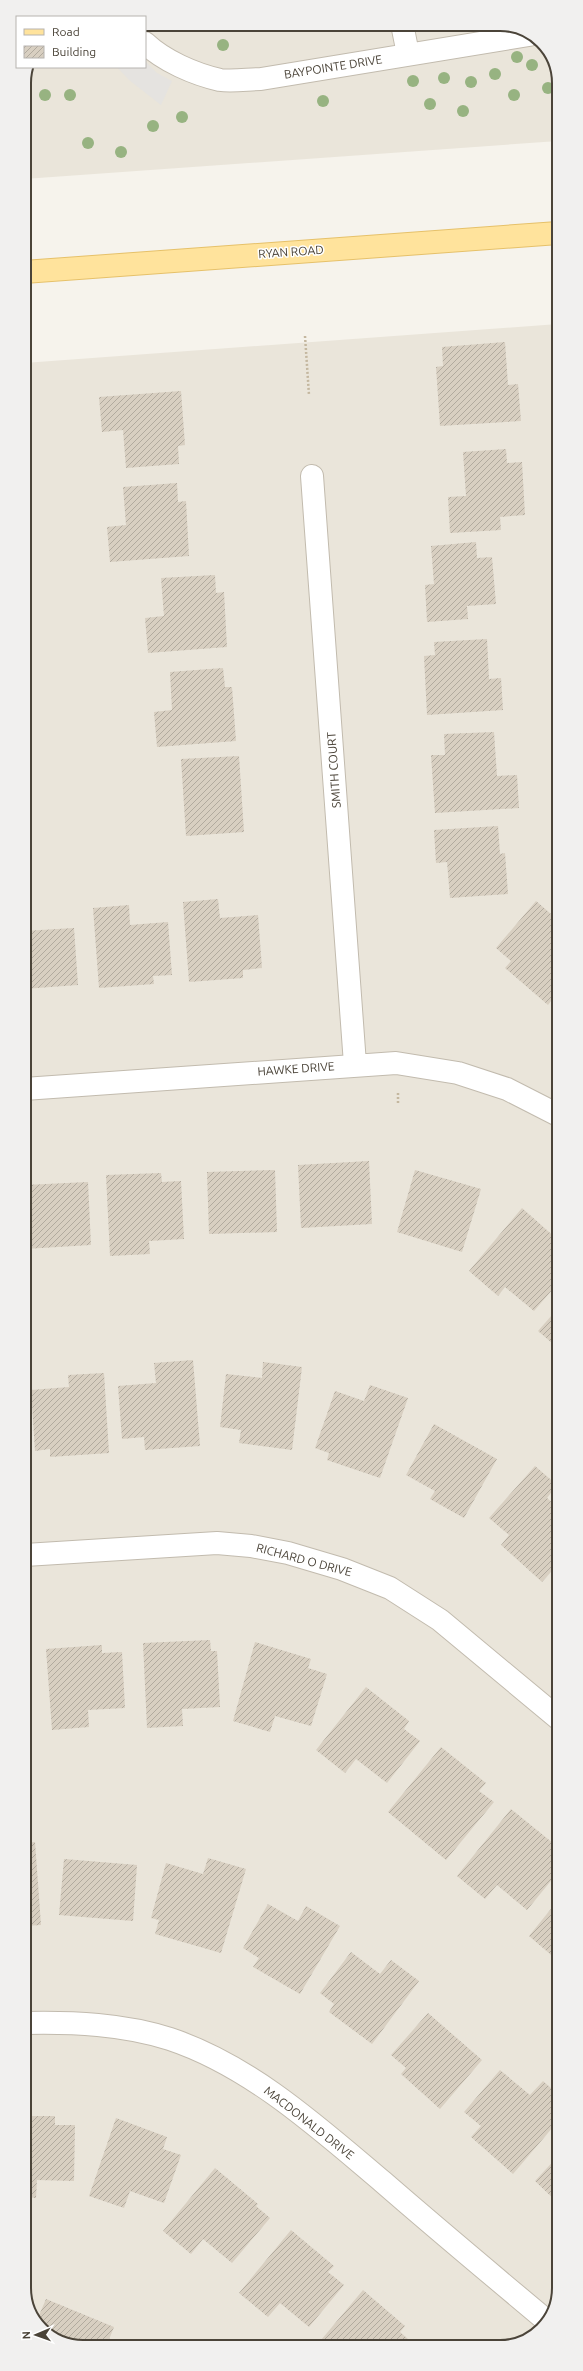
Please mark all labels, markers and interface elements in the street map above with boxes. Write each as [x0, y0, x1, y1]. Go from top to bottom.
legend [16, 16, 146, 68]
text: Road [52, 25, 80, 38]
text: Building [52, 45, 96, 58]
street label: BAYPOINTE DRIVE [283, 52, 383, 81]
street label: RYAN ROAD [258, 243, 324, 260]
street label: SMITH COURT [324, 731, 343, 809]
street label: HAWKE DRIVE [257, 1059, 335, 1078]
street label: RICHARD O DRIVE [255, 1541, 354, 1579]
street label: MACDONALD DRIVE [262, 2084, 357, 2162]
north arrow [16, 2315, 56, 2355]
text: N [20, 2331, 32, 2340]

